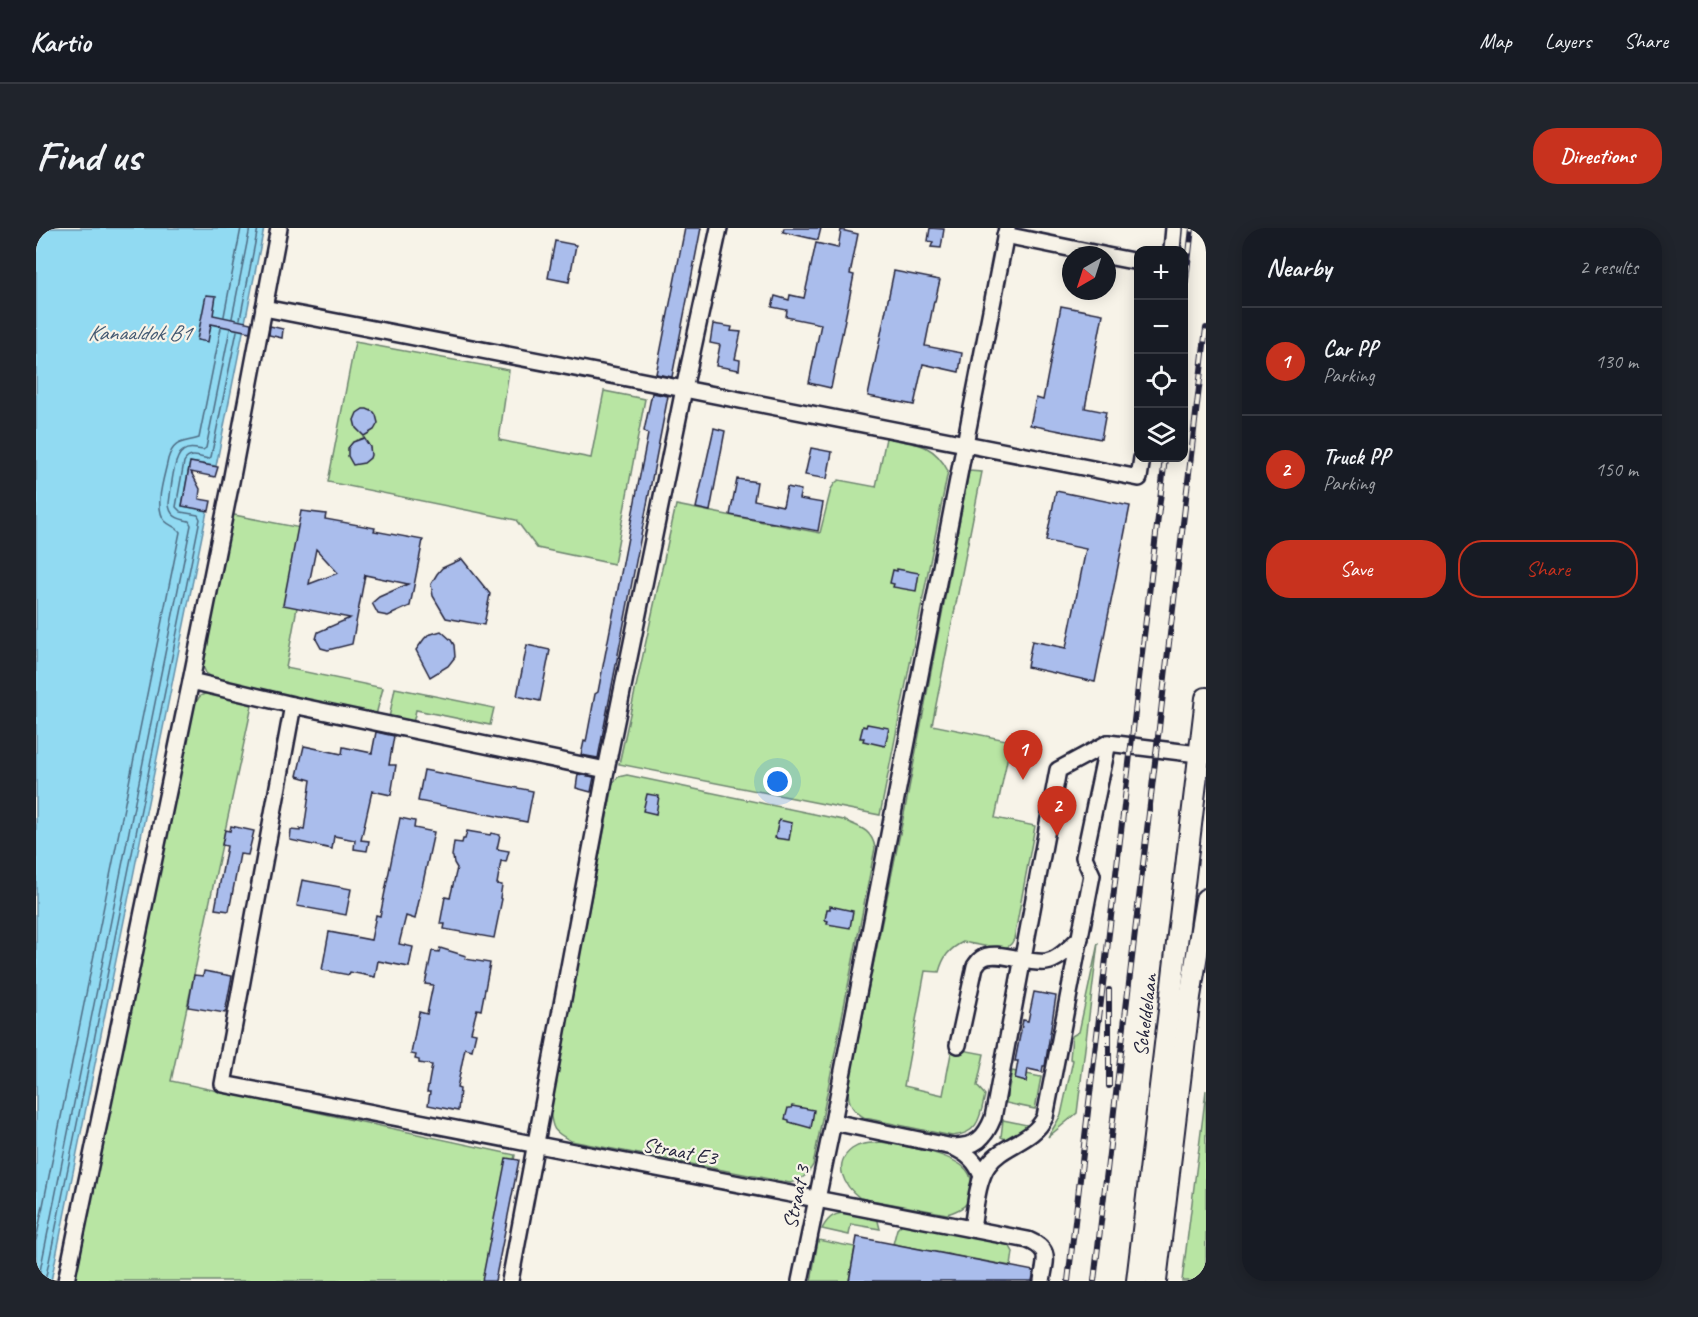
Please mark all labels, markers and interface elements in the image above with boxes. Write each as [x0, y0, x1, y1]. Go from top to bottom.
text: Kartio [30, 24, 91, 59]
text: Map [1479, 28, 1512, 54]
text: Layers [1545, 28, 1591, 54]
text: Share [1624, 28, 1668, 54]
button: Directions [1533, 128, 1662, 184]
text: Find us [36, 130, 141, 183]
north arrow [1062, 246, 1116, 300]
map controls [1134, 246, 1188, 462]
button: + [1134, 246, 1188, 300]
text: Nearby [1266, 251, 1331, 284]
text: 2 results [1579, 255, 1638, 280]
button: − [1134, 300, 1188, 354]
water label: Kanaaldok B1 [88, 319, 194, 347]
text: Car PP [1323, 335, 1377, 363]
text: 1 [1281, 349, 1290, 374]
text: 130 m [1595, 349, 1638, 374]
button: locate [1134, 354, 1188, 408]
text: Parking [1323, 363, 1375, 388]
button: layers [1134, 408, 1188, 462]
text: Truck PP [1323, 443, 1390, 471]
text: 2 [1281, 457, 1290, 482]
text: 150 m [1595, 457, 1638, 482]
text: Parking [1323, 471, 1375, 496]
button: Save [1266, 540, 1446, 598]
button: Share [1458, 540, 1638, 598]
pin: 1 [1004, 730, 1042, 780]
your location [763, 767, 792, 796]
pin: 2 [1038, 786, 1076, 836]
street label: Scheldelaan [1127, 971, 1163, 1058]
street label: Straat E3 [641, 1131, 721, 1171]
street label: Straat 3 [777, 1161, 816, 1231]

